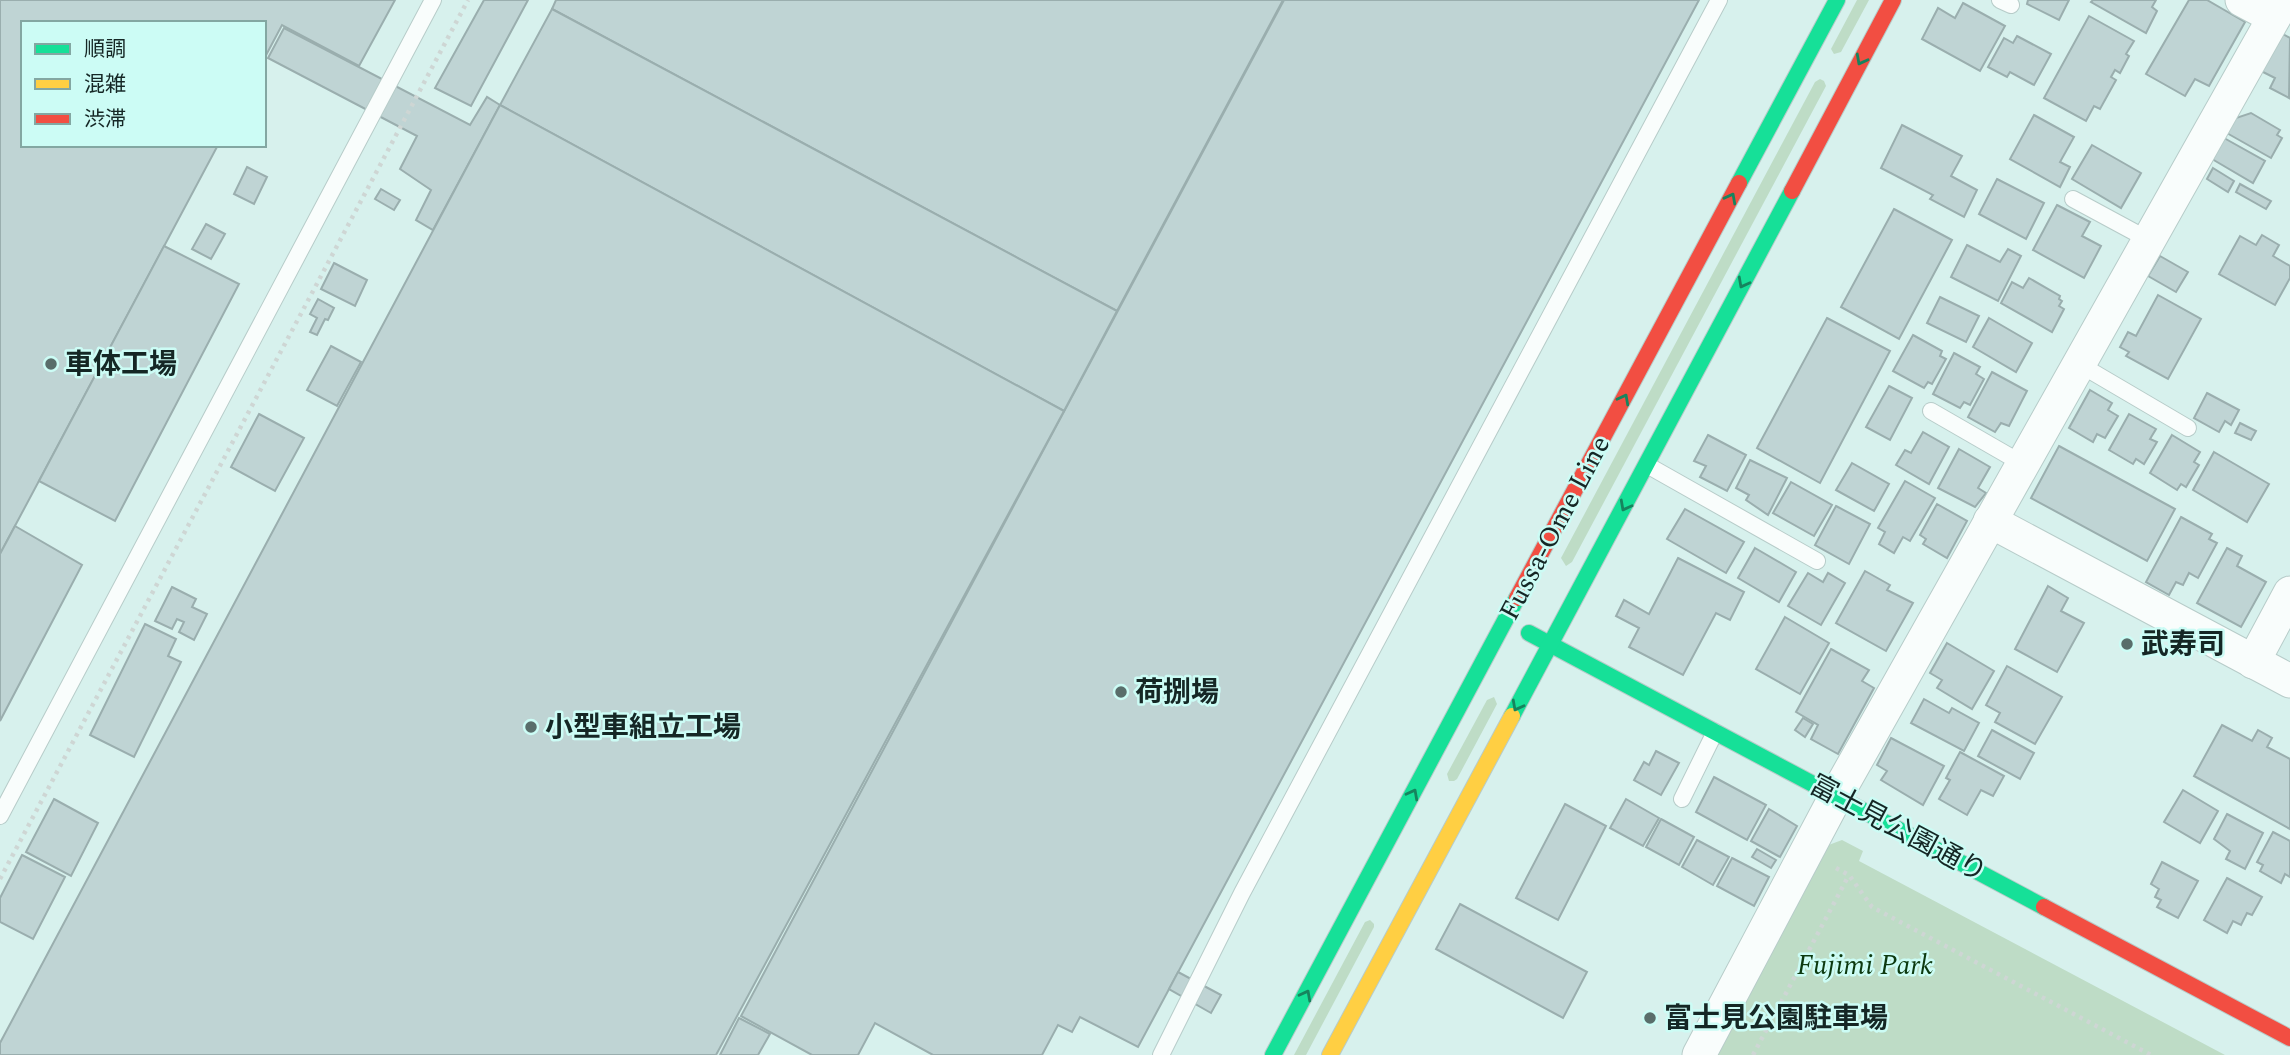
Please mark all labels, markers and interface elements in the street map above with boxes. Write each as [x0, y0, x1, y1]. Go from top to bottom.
legend [21, 21, 266, 147]
text: 順調 [84, 34, 126, 66]
one-way arrow [1856, 53, 1869, 66]
text: 混雑 [84, 69, 126, 101]
text: 渋滞 [84, 104, 126, 136]
one-way arrow [1723, 193, 1736, 205]
one-way arrow [1738, 276, 1751, 288]
place label: 車体工場 [65, 343, 177, 386]
marker: 車体工場 [43, 356, 59, 372]
one-way arrow [1616, 394, 1629, 406]
street label: Fussa-Ome Line [1488, 428, 1622, 628]
one-way arrow [1620, 498, 1633, 511]
place label: 武寿司 [2141, 623, 2225, 666]
marker: 武寿司 [2119, 636, 2135, 652]
place label: 荷捌場 [1135, 671, 1219, 714]
marker: 荷捌場 [1113, 684, 1129, 700]
one-way arrow [1511, 699, 1525, 711]
place label: 小型車組立工場 [545, 706, 741, 749]
marker: 小型車組立工場 [523, 719, 539, 735]
street label: 富士見公園通り [1801, 764, 1995, 894]
one-way arrow [1405, 789, 1418, 801]
park label: Fujimi Park [1797, 944, 1933, 987]
one-way arrow [1297, 990, 1311, 1002]
place label: 富士見公園駐車場 [1664, 997, 1888, 1040]
marker: 富士見公園駐車場 [1642, 1010, 1658, 1026]

